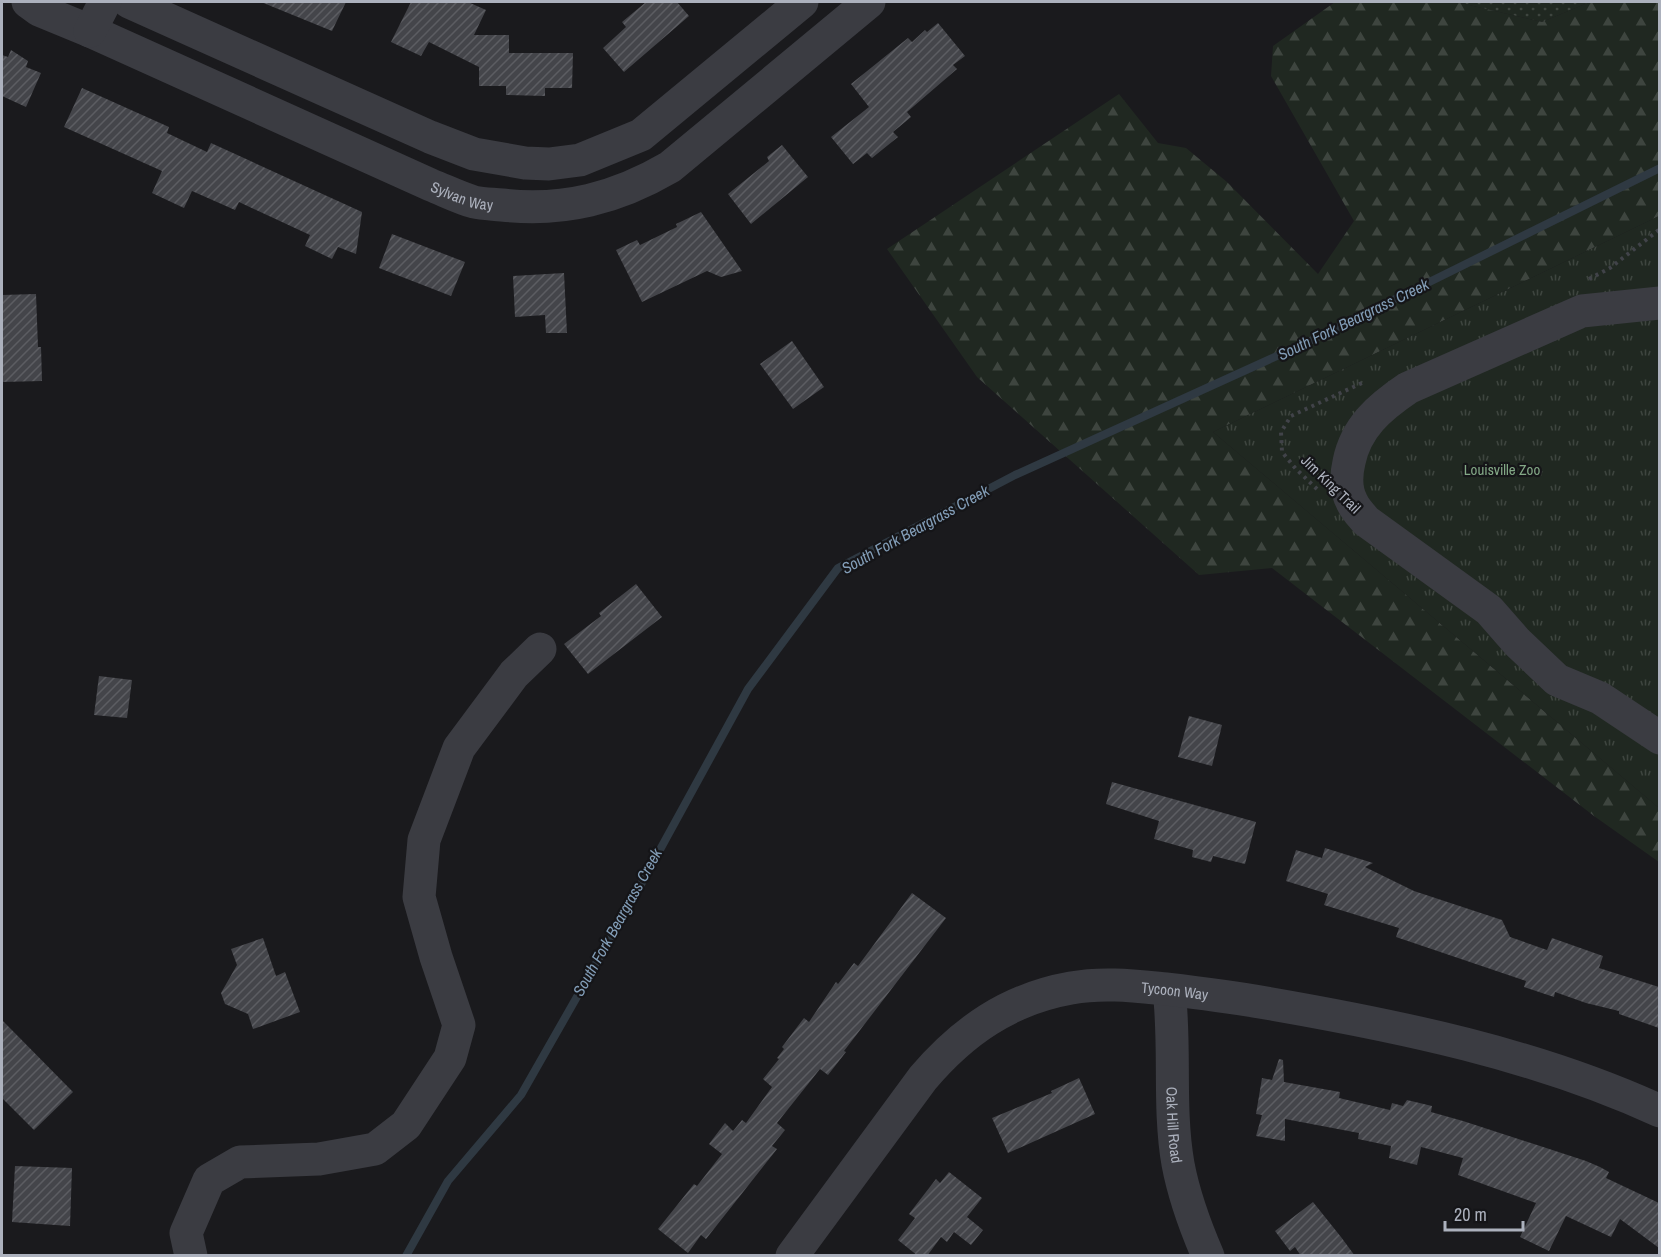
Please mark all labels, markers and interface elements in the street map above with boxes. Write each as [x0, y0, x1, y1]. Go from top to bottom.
street label: Sylvan Way [428, 176, 495, 215]
water label: South Fork Beargrass Creek [1274, 273, 1433, 365]
street label: Jim King Trail [1296, 450, 1366, 518]
park label: Louisville Zoo [1464, 459, 1540, 480]
water label: South Fork Beargrass Creek [837, 479, 993, 579]
water label: South Fork Beargrass Creek [567, 844, 667, 1000]
street label: Tycoon Way [1140, 976, 1210, 1005]
street label: Oak Hill Road [1162, 1086, 1188, 1165]
scale bar [1445, 1194, 1523, 1232]
text: 20 m [1454, 1202, 1487, 1227]

